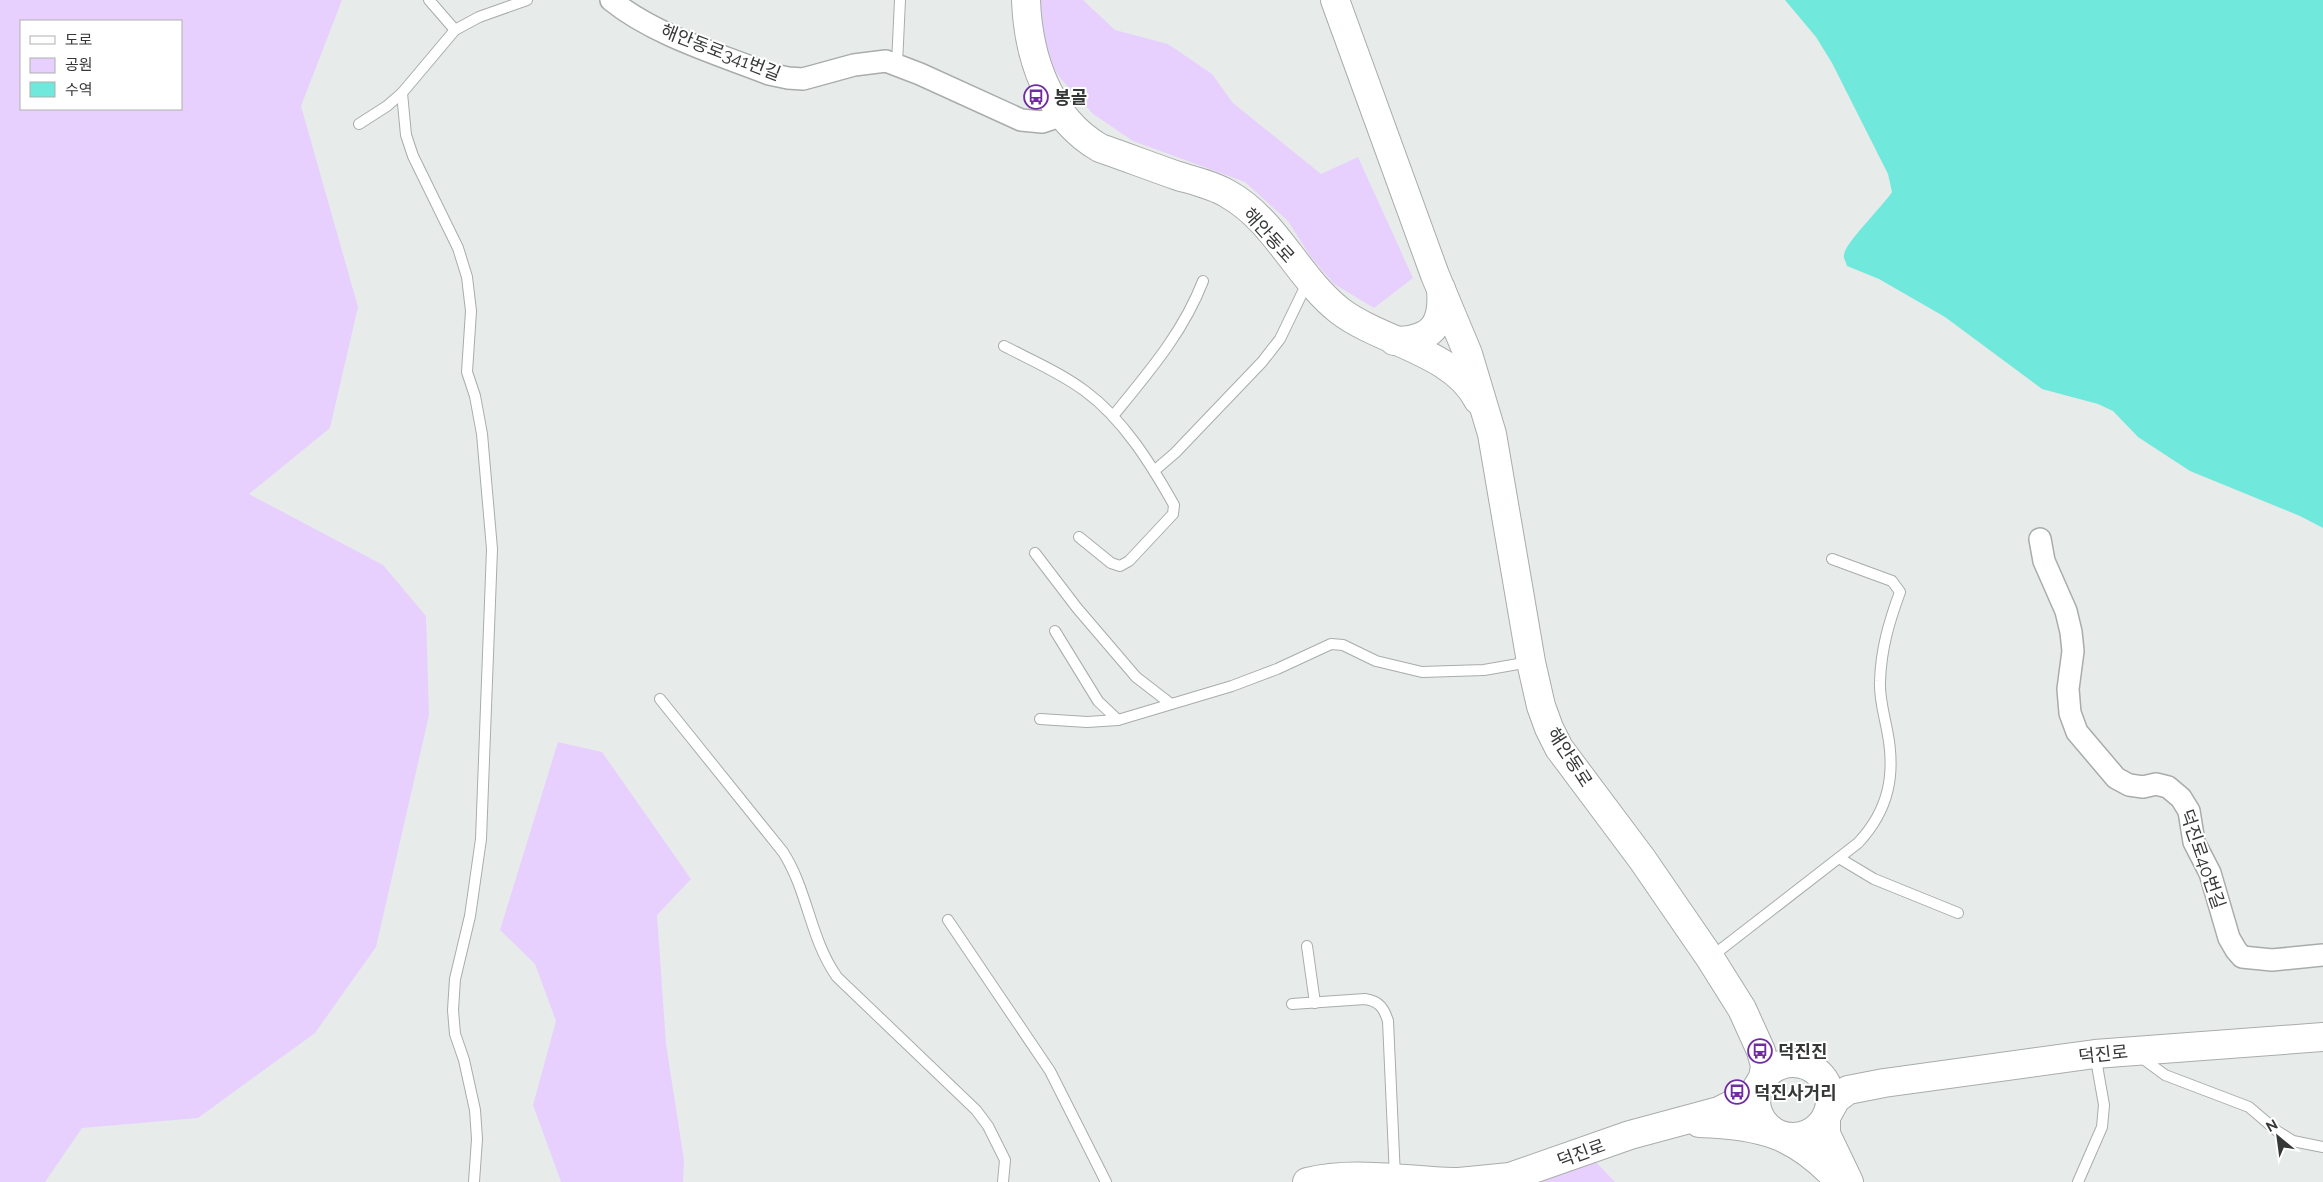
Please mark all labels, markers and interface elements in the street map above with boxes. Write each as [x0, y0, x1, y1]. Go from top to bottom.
legend [20, 20, 182, 110]
street label: 해안동로341번길 [658, 20, 784, 84]
text: 도로 [65, 31, 93, 49]
text: 공원 [65, 56, 93, 74]
text: 수역 [65, 81, 93, 99]
bus stop icon: 봉골 [1023, 84, 1049, 110]
place label: 봉골 [1054, 87, 1087, 108]
street label: 해안동로 [1239, 203, 1299, 267]
street label: 해안동로 [1543, 724, 1597, 790]
street label: 덕진로40번길 [2176, 807, 2230, 911]
bus stop icon: 덕진진 [1747, 1038, 1773, 1064]
place label: 덕진진 [1778, 1041, 1828, 1062]
street label: 덕진로 [2077, 1041, 2129, 1067]
bus stop icon: 덕진사거리 [1724, 1079, 1750, 1105]
place label: 덕진사거리 [1754, 1082, 1837, 1103]
north arrow [2253, 1112, 2303, 1162]
text: N [2263, 1116, 2280, 1135]
street label: 덕진로 [1554, 1135, 1608, 1171]

